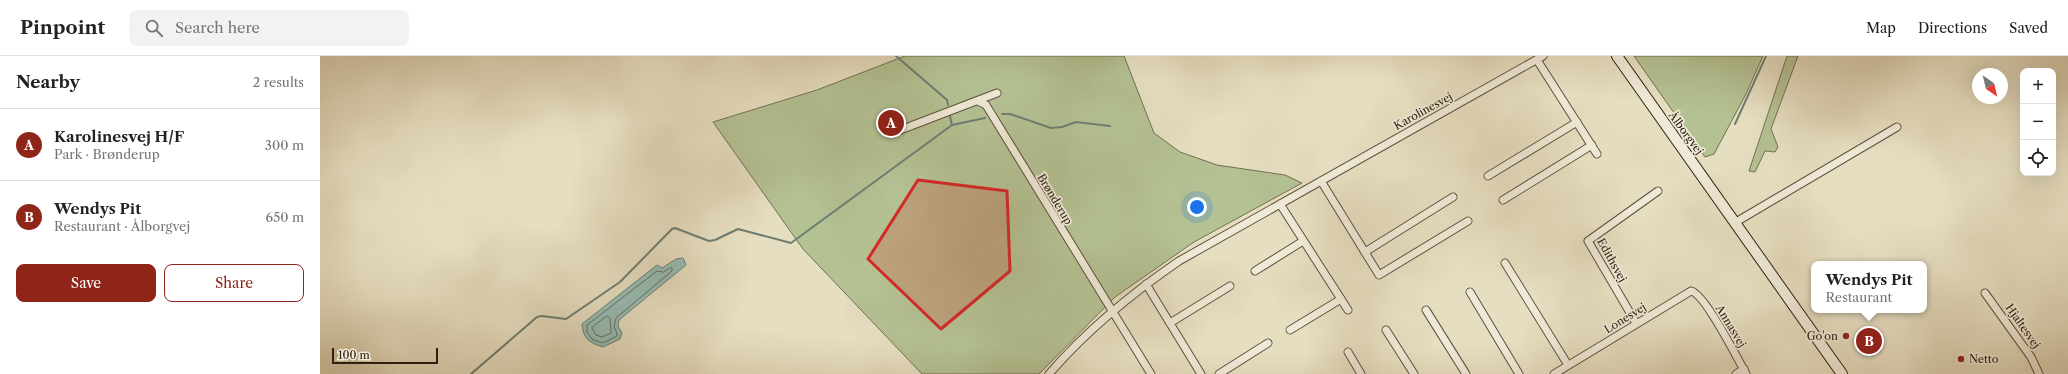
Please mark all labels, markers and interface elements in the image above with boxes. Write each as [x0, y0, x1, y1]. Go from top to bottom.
search box [129, 10, 409, 46]
text: Pinpoint [20, 16, 105, 39]
icon: search [143, 17, 165, 39]
text: Search here [175, 18, 260, 37]
text: Map [1866, 19, 1896, 37]
text: Directions [1918, 19, 1987, 37]
text: Saved [2009, 19, 2048, 37]
north arrow [1972, 68, 2008, 104]
map controls [2020, 68, 2056, 176]
button: + [2020, 68, 2056, 104]
text: Nearby [16, 72, 80, 92]
text: 2 results [253, 74, 304, 90]
street label: Karolinesvej [1391, 89, 1455, 133]
button: − [2020, 104, 2056, 140]
pin: A [878, 108, 904, 138]
street label: Ålborgvej [1665, 108, 1706, 157]
text: Karolinesvej H/F [54, 127, 184, 146]
text: A [24, 137, 34, 153]
text: 300 m [265, 137, 304, 153]
button: locate [2020, 140, 2056, 176]
text: Park · Brønderup [54, 146, 160, 162]
street label: Brønderup [1034, 171, 1076, 227]
your location [1187, 197, 1207, 217]
text: Wendys Pit [54, 199, 141, 218]
text: B [24, 209, 34, 225]
text: 650 m [266, 209, 304, 225]
text: Restaurant · Ålborgvej [54, 218, 190, 234]
street label: Edithsvej [1594, 236, 1630, 284]
popup [1811, 261, 1927, 313]
button: Save [16, 264, 156, 302]
button: Share [164, 264, 304, 302]
text: Wendys Pit [1825, 270, 1913, 289]
text: Restaurant [1825, 289, 1892, 305]
street label: Lonesvej [1602, 300, 1648, 336]
street label: Annasvej [1712, 301, 1749, 350]
street label: Hjaltesvej [2003, 301, 2043, 351]
pin: B [1856, 326, 1882, 356]
place label: Go'on [1807, 329, 1838, 343]
marker: Go'on [1841, 331, 1851, 341]
scale bar [332, 346, 438, 365]
text: 100 m [338, 348, 370, 362]
place label: Netto [1969, 352, 1999, 366]
marker: Netto [1956, 354, 1966, 364]

